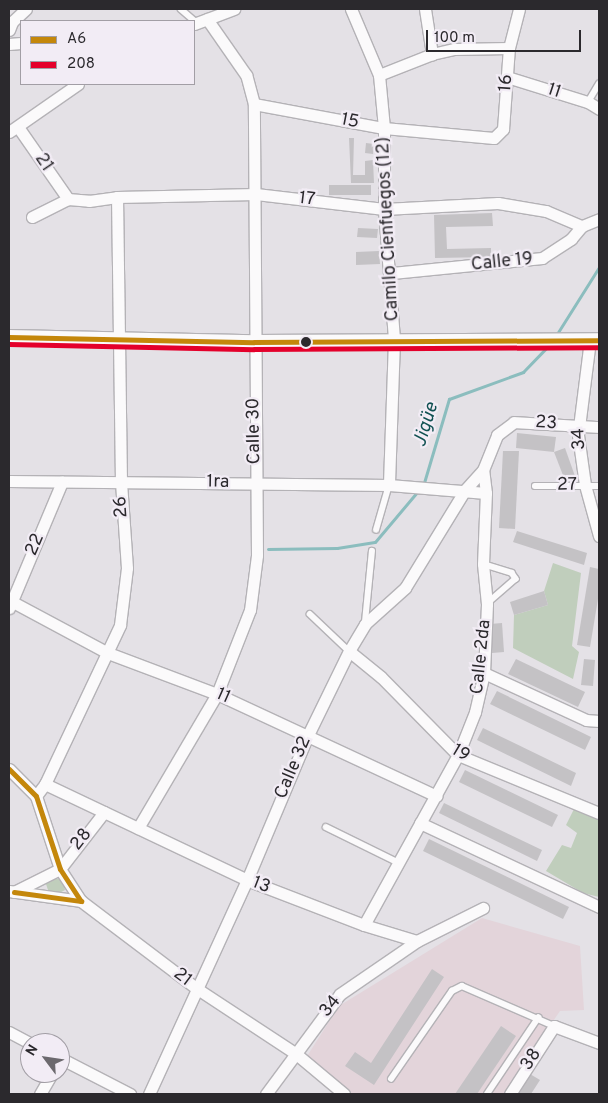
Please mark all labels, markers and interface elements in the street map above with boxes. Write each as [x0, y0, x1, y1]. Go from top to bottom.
legend [20, 20, 195, 85]
scale bar [428, 20, 583, 52]
text: 100 m [434, 29, 475, 48]
text: A6 [67, 30, 86, 49]
text: 208 [67, 55, 95, 74]
street label: 16 [496, 74, 518, 92]
street label: 11 [544, 80, 564, 104]
street label: 15 [339, 110, 361, 134]
street label: Camilo Cienfuegos (12) [373, 136, 405, 322]
street label: 21 [29, 150, 57, 176]
street label: 17 [298, 188, 316, 212]
street label: Calle 19 [470, 249, 534, 277]
unlabelled marker [301, 337, 311, 347]
street label: Calle 30 [244, 397, 266, 465]
water label: Jigüe [410, 400, 444, 450]
street label: 23 [535, 413, 557, 435]
street label: 34 [569, 427, 591, 451]
street label: 1ra [206, 472, 230, 494]
street label: 27 [557, 475, 577, 497]
street label: 26 [110, 495, 134, 519]
street label: 22 [22, 531, 50, 559]
street label: Calle 2da [467, 619, 497, 695]
street label: 11 [212, 684, 234, 710]
street label: Calle 32 [271, 733, 317, 803]
street label: 19 [447, 740, 473, 768]
street label: 28 [67, 825, 97, 855]
street label: 13 [249, 873, 273, 899]
street label: 21 [168, 964, 196, 992]
street label: 34 [316, 992, 346, 1022]
north arrow [20, 1033, 70, 1083]
text: N [23, 1042, 42, 1059]
street label: 38 [517, 1045, 547, 1075]

